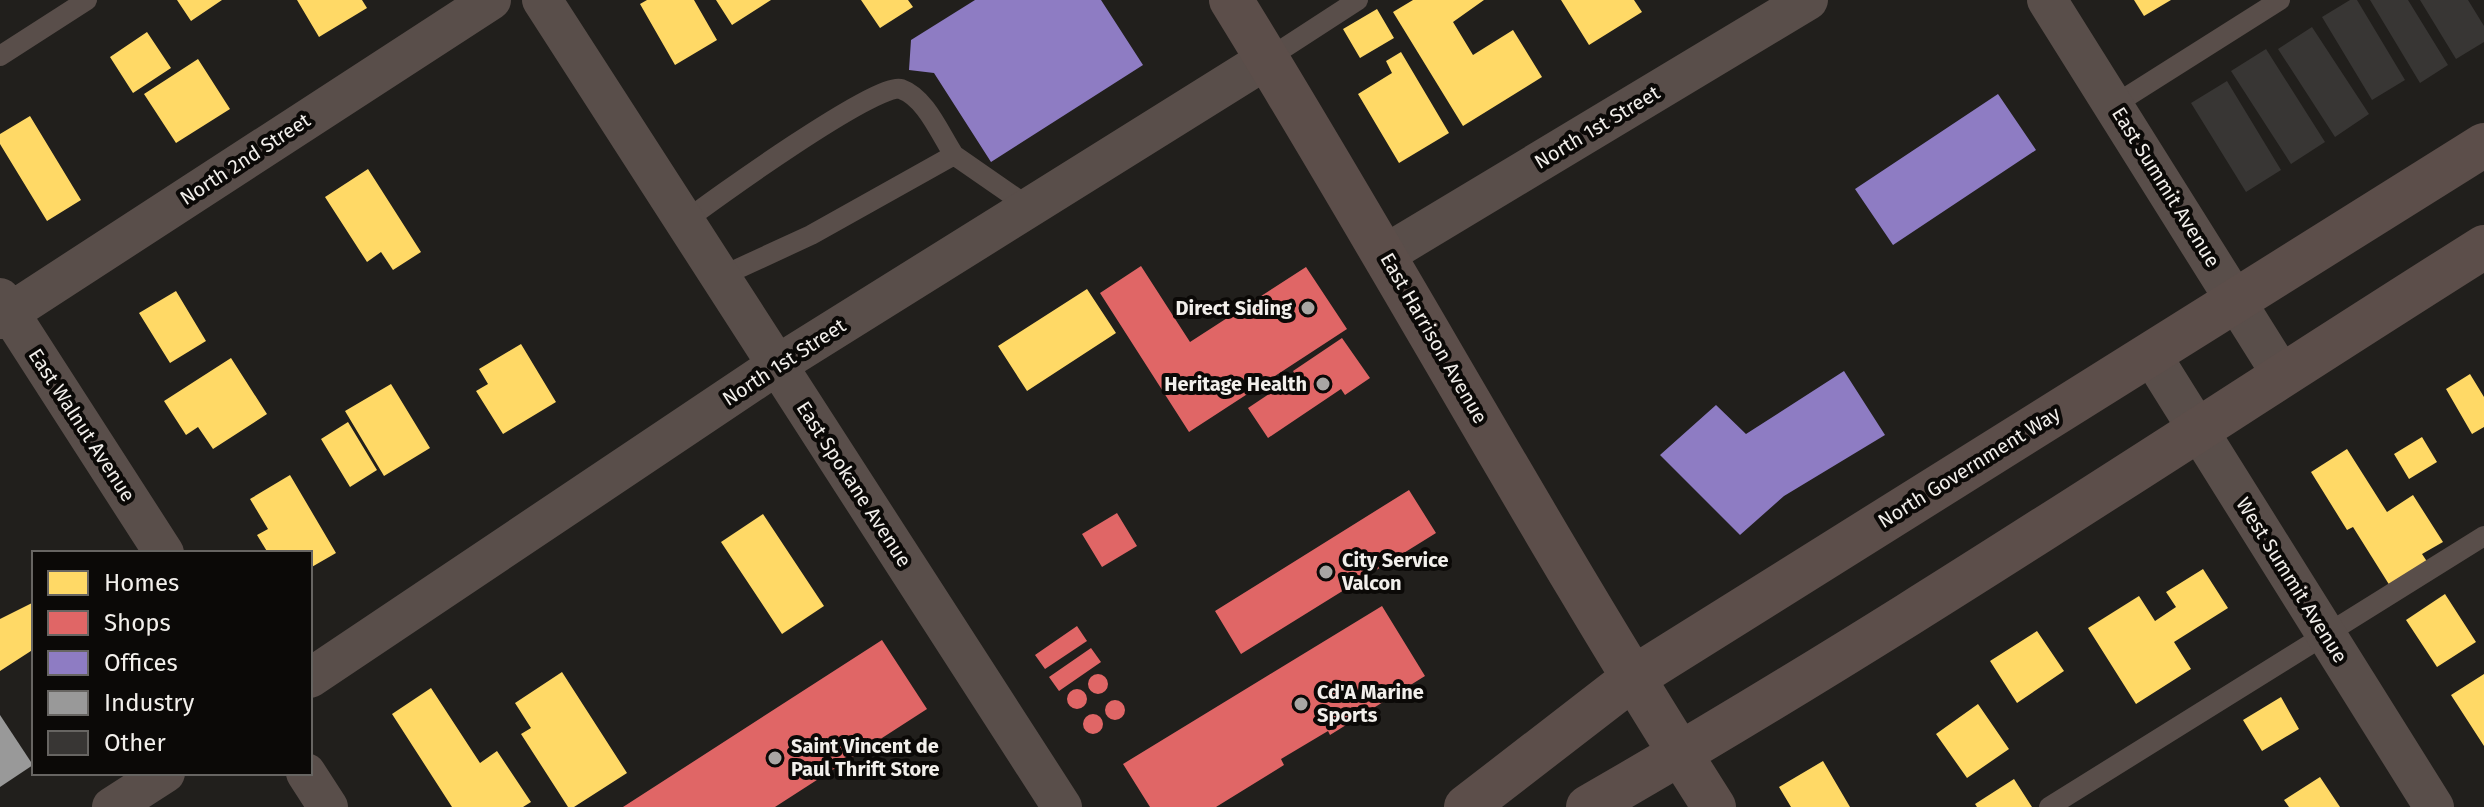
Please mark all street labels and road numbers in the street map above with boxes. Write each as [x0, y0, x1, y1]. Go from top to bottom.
street label: North 1st Street [1530, 80, 1665, 174]
street label: East Summit Avenue [2107, 102, 2225, 272]
street label: North 2nd Street [175, 108, 315, 210]
street label: East Harrison Avenue [1375, 248, 1493, 428]
street label: North 1st Street [718, 313, 851, 411]
street label: East Walnut Avenue [24, 344, 140, 506]
street label: East Spokane Avenue [791, 397, 917, 571]
street label: North Government Way [1873, 401, 2065, 533]
street label: West Summit Avenue [2231, 493, 2353, 667]

